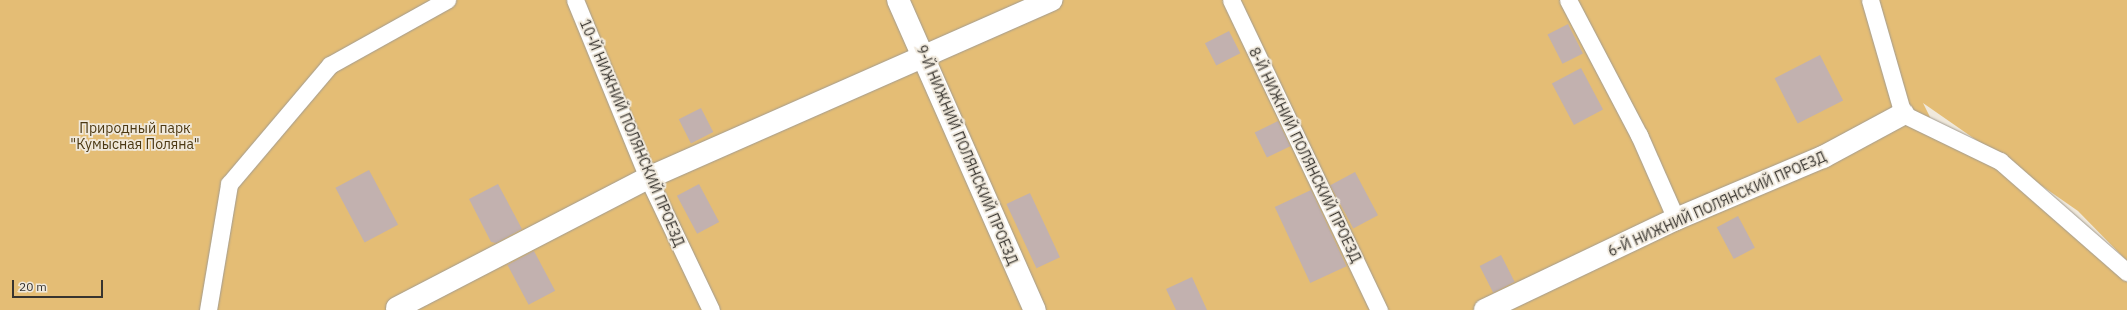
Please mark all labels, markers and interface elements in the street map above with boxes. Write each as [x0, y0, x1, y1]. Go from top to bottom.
street label: 10-Й НИЖНИЙ ПОЛЯНСКИЙ ПРОЕЗД [576, 17, 688, 249]
street label: 9-Й НИЖНИЙ ПОЛЯНСКИЙ ПРОЕЗД [913, 43, 1021, 267]
street label: 8-Й НИЖНИЙ ПОЛЯНСКИЙ ПРОЕЗД [1245, 45, 1365, 265]
park label: Природный парк "Кумысная Поляна" [70, 120, 200, 152]
street label: 6-Й НИЖНИЙ ПОЛЯНСКИЙ ПРОЕЗД [1605, 148, 1829, 260]
scale bar [14, 272, 105, 298]
text: 20 m [19, 279, 47, 294]

